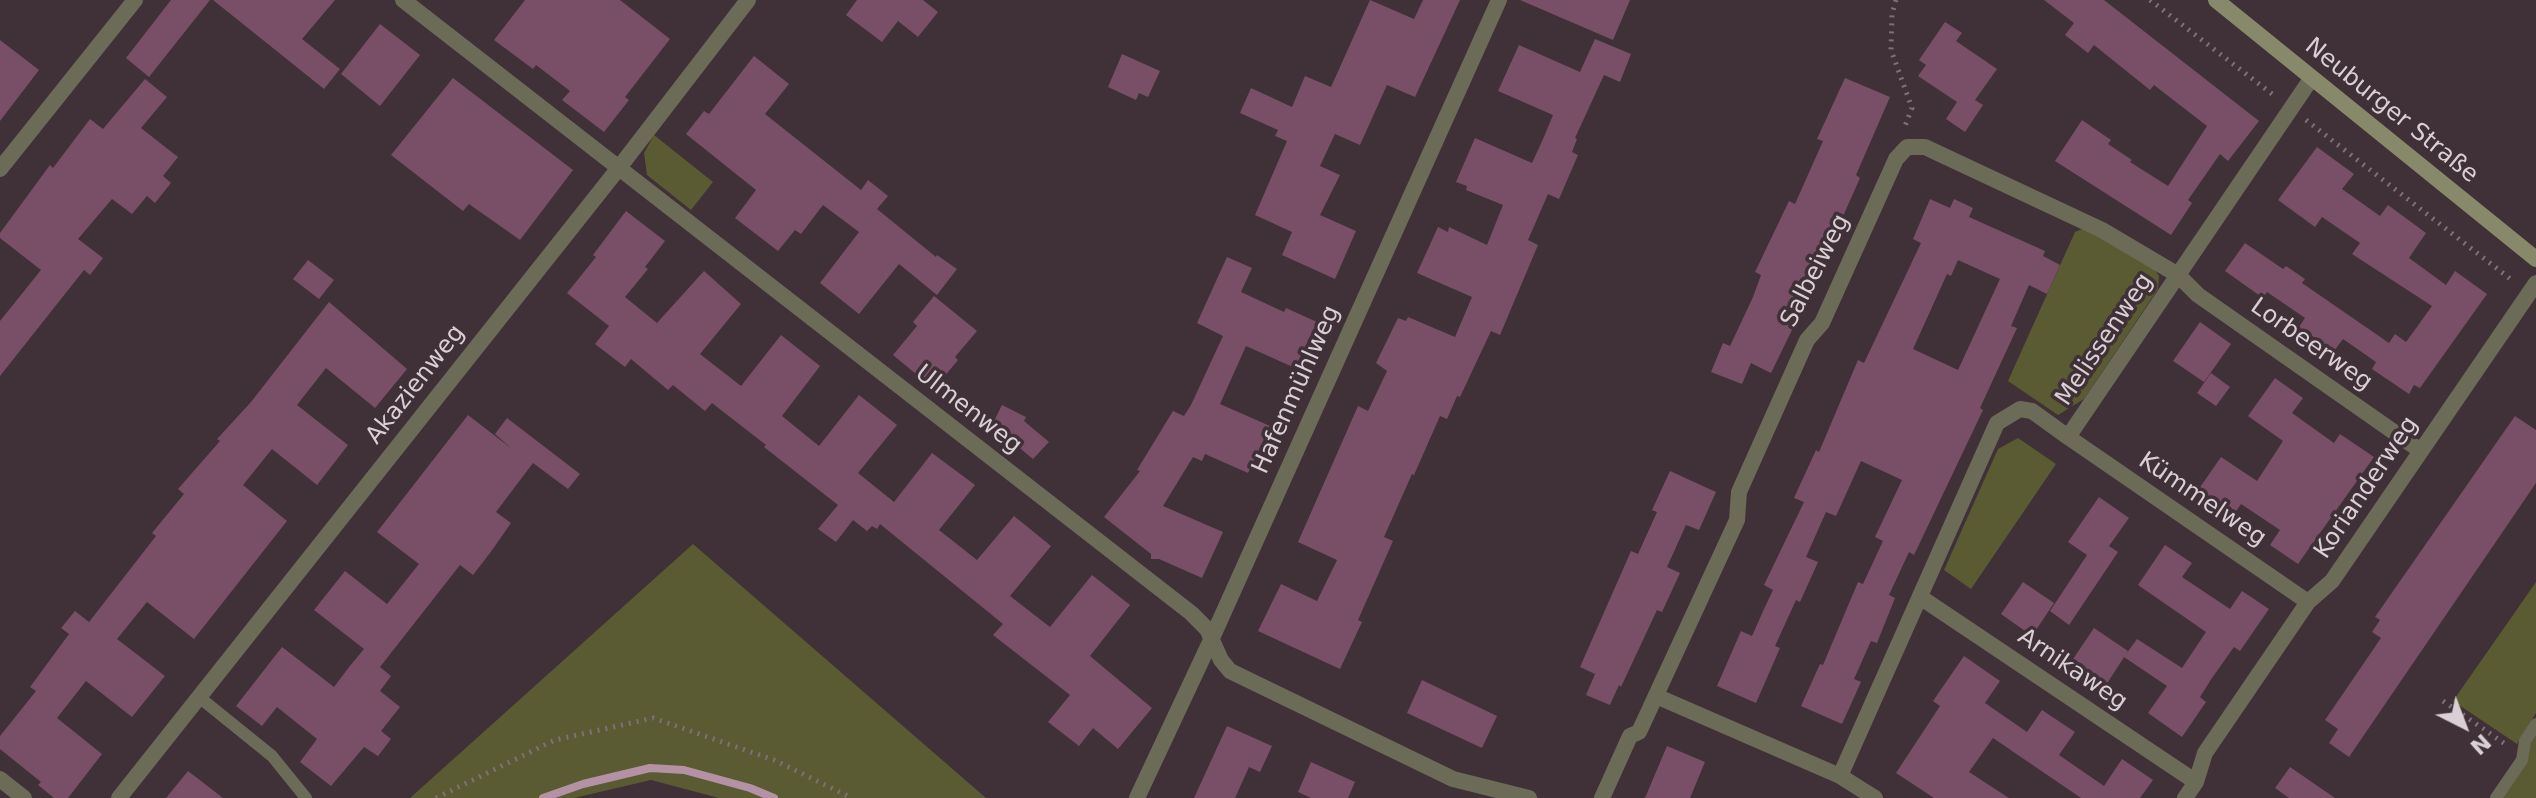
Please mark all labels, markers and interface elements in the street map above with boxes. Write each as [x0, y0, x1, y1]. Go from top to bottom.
street label: Neuburger Straße [2299, 32, 2483, 190]
street label: Salbeiweg [1775, 210, 1857, 332]
street label: Melissenweg [2050, 268, 2160, 412]
street label: Lorbeerweg [2245, 293, 2377, 397]
street label: Hafenmühlweg [1247, 301, 1347, 479]
street label: Akazienweg [360, 320, 472, 450]
street label: Ulmenweg [909, 359, 1027, 461]
street label: Korianderweg [2309, 411, 2425, 565]
street label: Kümmelweg [2133, 447, 2271, 553]
street label: Arnikaweg [2012, 623, 2132, 717]
north arrow [2424, 686, 2504, 766]
text: N [2465, 729, 2496, 760]

